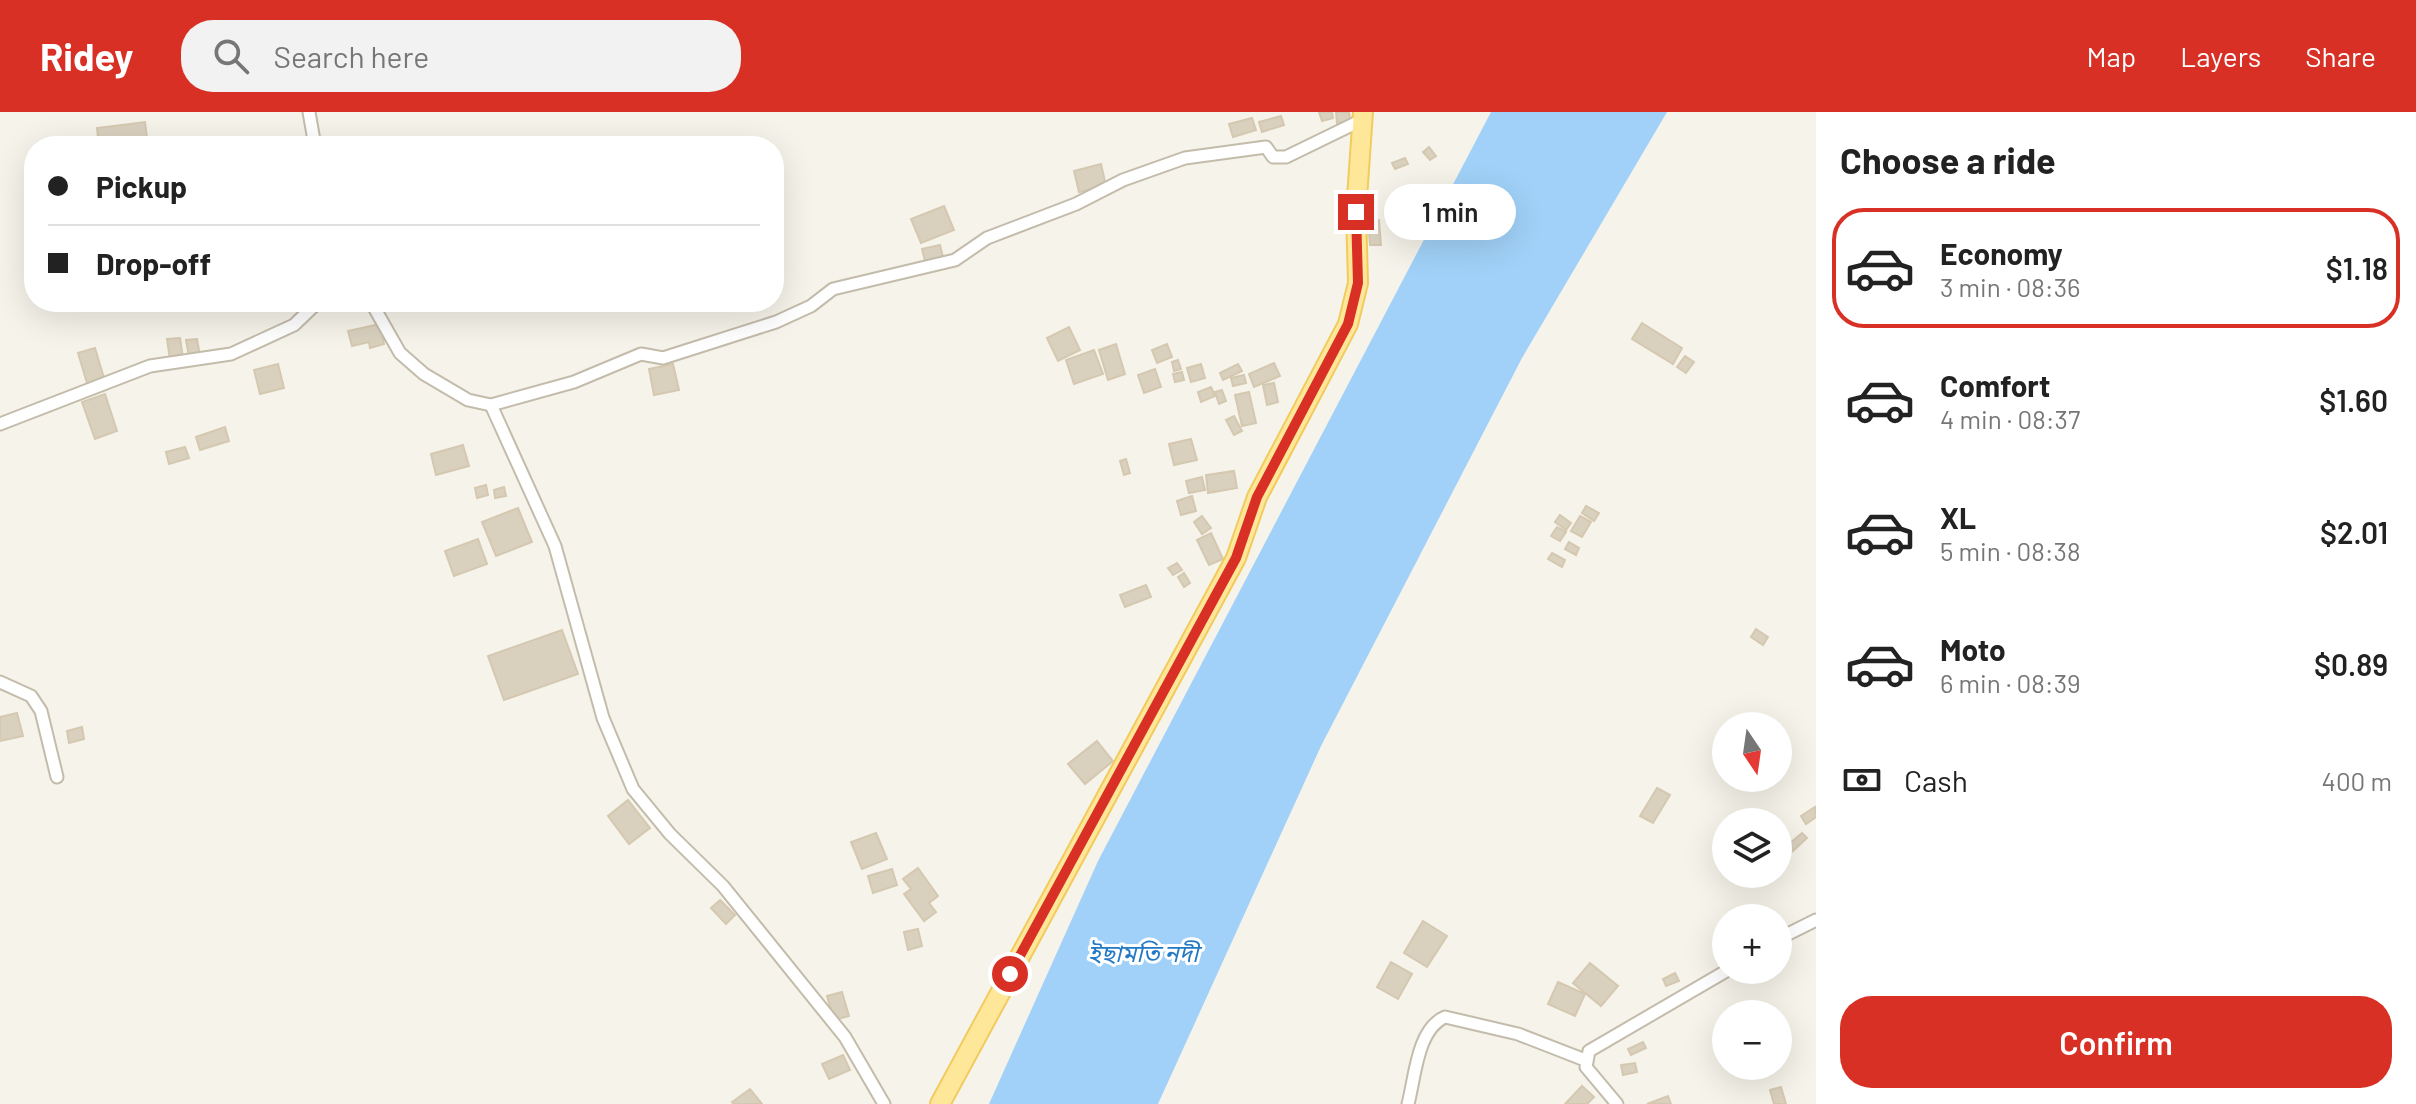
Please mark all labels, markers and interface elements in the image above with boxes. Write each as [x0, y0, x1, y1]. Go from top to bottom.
search box [181, 20, 741, 92]
text: Ridey [40, 33, 133, 79]
icon: search [209, 34, 253, 78]
text: Search here [273, 38, 429, 74]
text: Map [2086, 39, 2136, 73]
text: Layers [2180, 39, 2261, 73]
text: Share [2305, 39, 2376, 73]
text: Choose a ride [1840, 138, 2056, 181]
text: Pickup [96, 168, 187, 204]
callout: 1 min [1384, 184, 1516, 240]
route end [1338, 194, 1374, 230]
text: 1 min [1422, 196, 1478, 227]
icon: car [1844, 232, 1916, 304]
text: Economy [1940, 235, 2063, 271]
text: Drop-off [96, 245, 211, 281]
text: $1.18 [2326, 250, 2388, 286]
text: 3 min · 08:36 [1940, 271, 2080, 302]
icon: car [1844, 364, 1916, 436]
text: Comfort [1940, 367, 2050, 403]
text: $1.60 [2319, 382, 2388, 418]
text: 4 min · 08:37 [1940, 403, 2080, 434]
icon: car [1844, 496, 1916, 568]
text: XL [1940, 499, 1976, 535]
text: $2.01 [2320, 514, 2388, 550]
text: 5 min · 08:38 [1940, 535, 2081, 566]
icon: car [1844, 628, 1916, 700]
text: Moto [1940, 631, 2006, 667]
text: $0.89 [2314, 646, 2388, 682]
text: 6 min · 08:39 [1940, 667, 2081, 698]
north arrow [1712, 712, 1792, 792]
map controls [1712, 712, 1792, 1080]
icon: cash [1840, 758, 1884, 802]
text: Cash [1904, 762, 1968, 798]
text: 400 m [2322, 765, 2392, 796]
button: layers [1712, 808, 1792, 888]
button: + [1712, 904, 1792, 984]
water label: ইছামতি নদী [1088, 938, 1203, 967]
route start [992, 956, 1028, 992]
button: Confirm [1840, 996, 2392, 1088]
button: − [1712, 1000, 1792, 1080]

